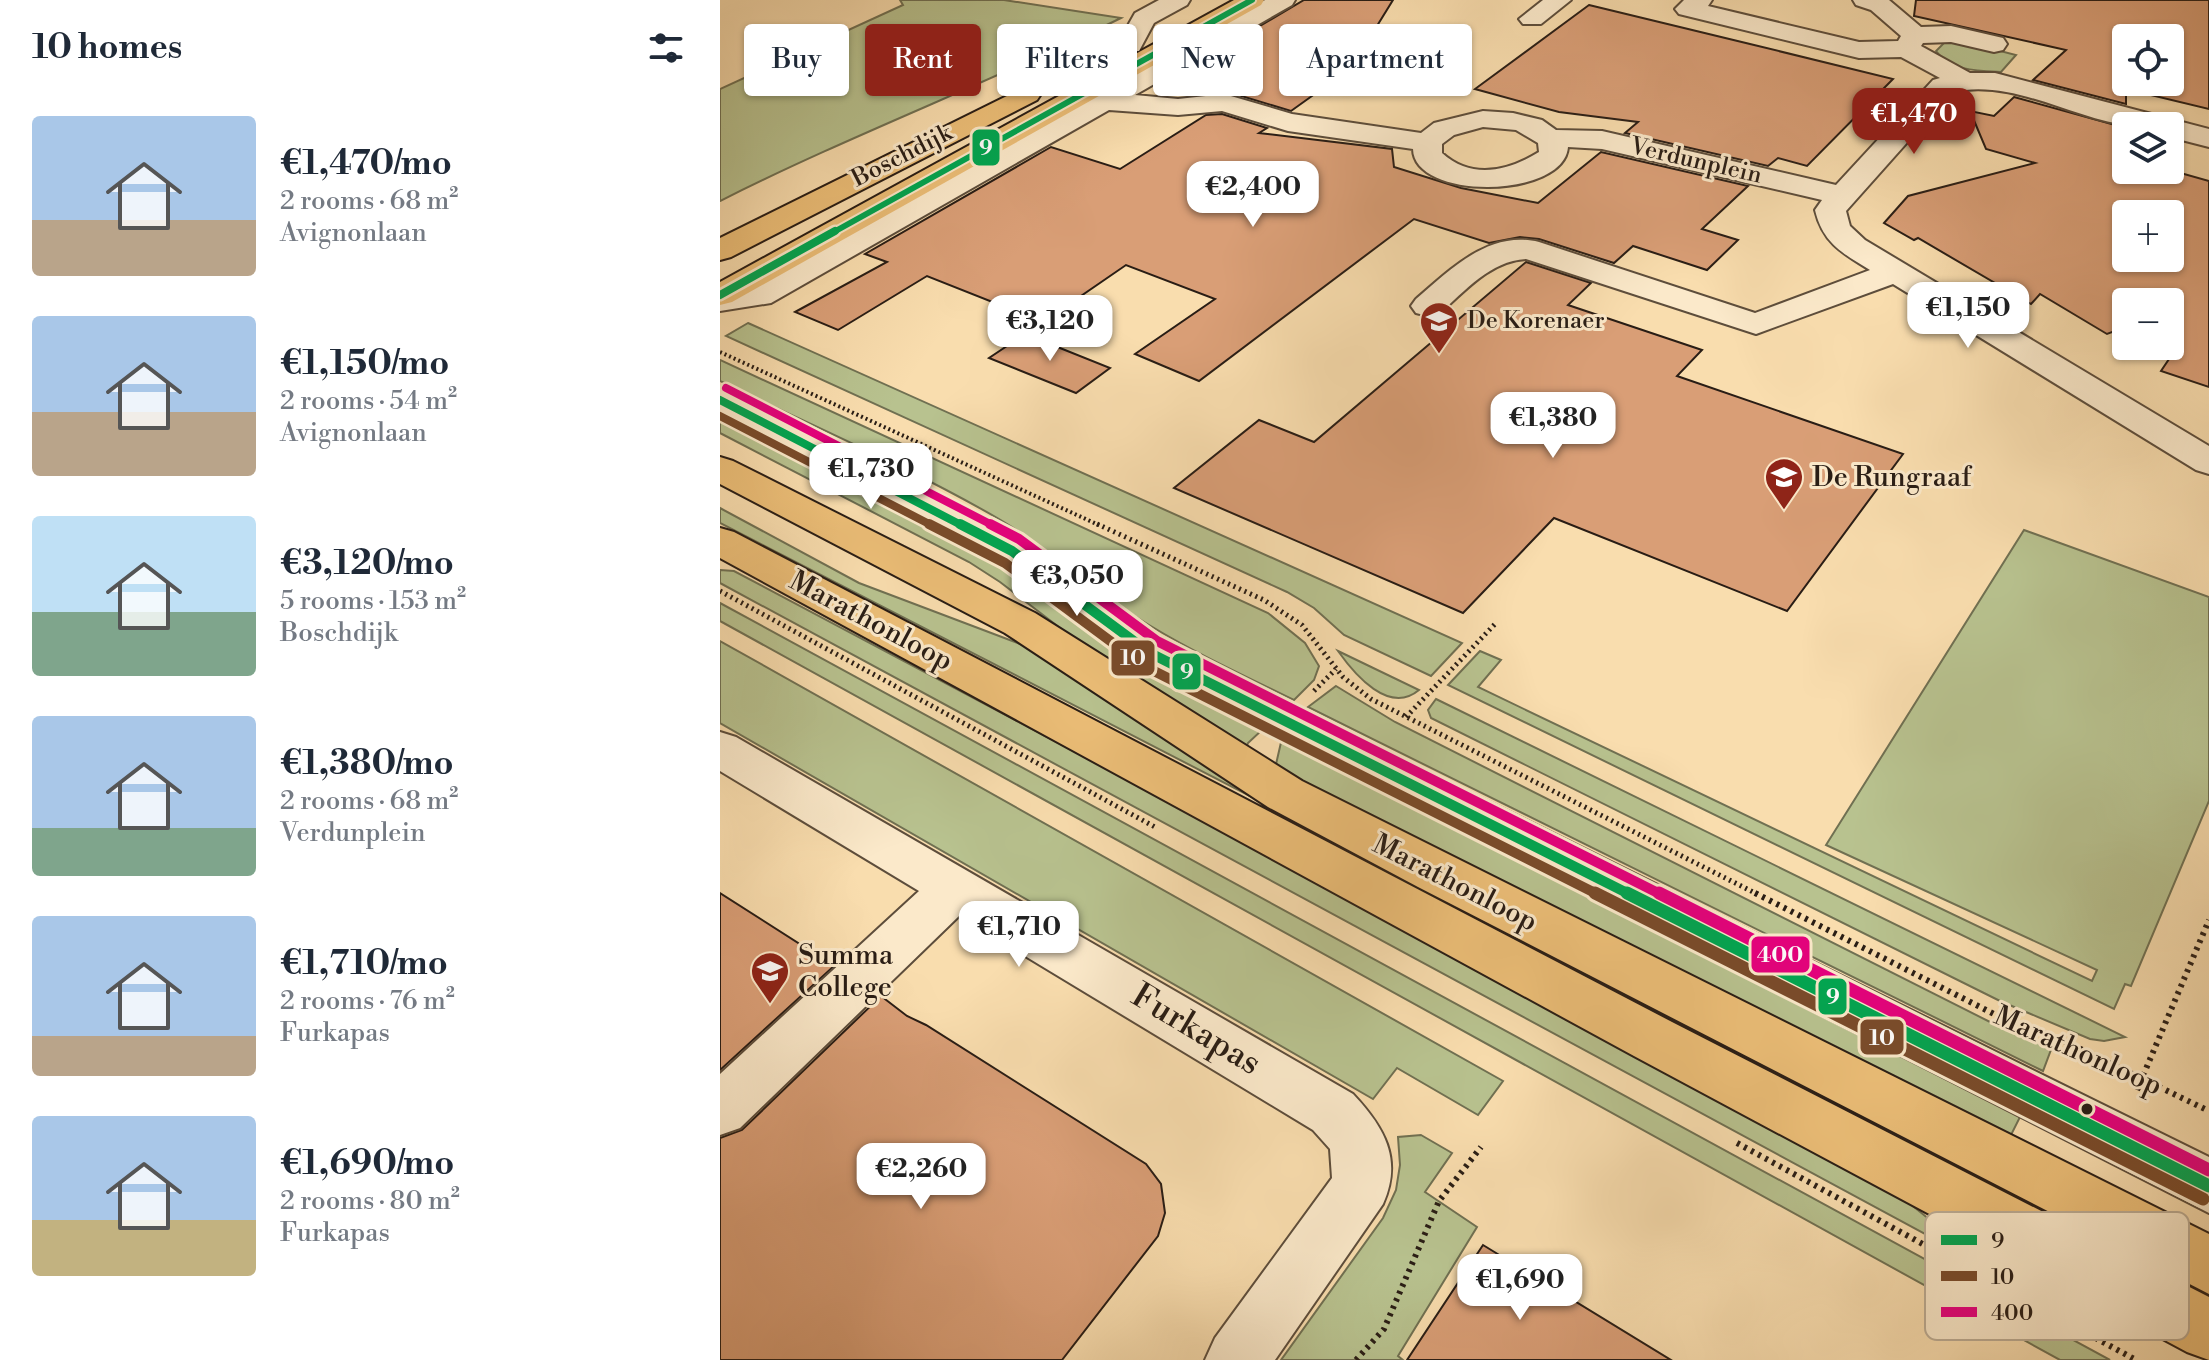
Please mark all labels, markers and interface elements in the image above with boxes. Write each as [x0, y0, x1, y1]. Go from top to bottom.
chip: Buy [744, 24, 849, 96]
chip: Rent [865, 24, 981, 96]
chip: Filters [997, 24, 1137, 96]
chip: New [1153, 24, 1263, 96]
chip: Apartment [1279, 24, 1472, 96]
map controls [2112, 24, 2184, 360]
button: locate [2112, 24, 2184, 96]
icon: filters [644, 26, 688, 70]
text: 10 homes [32, 27, 182, 69]
pin: €1,470 [1849, 88, 1979, 156]
text: €1,470 [1870, 98, 1958, 130]
button: layers [2112, 112, 2184, 184]
street label: Boschdijk [846, 117, 959, 194]
line badge: 9 [971, 128, 1001, 167]
street label: Verdunplein [1626, 131, 1765, 191]
text: 9 [979, 135, 993, 162]
text: €1,470/mo [280, 143, 452, 185]
icon: home [96, 148, 192, 244]
pin: €2,400 [1188, 161, 1318, 229]
text: €2,400 [1205, 171, 1301, 203]
text: 2 rooms · 68 m² [280, 185, 458, 217]
button: + [2112, 200, 2184, 272]
text: Avignonlaan [280, 217, 427, 249]
pin: €1,150 [1903, 282, 2033, 350]
button: − [2112, 288, 2184, 360]
text: €1,150 [1925, 292, 2011, 324]
pin: €3,120 [985, 295, 1115, 363]
school or university icon: De Korenaer [1418, 300, 1460, 355]
text: €3,120 [1005, 305, 1095, 337]
place label: De Korenaer [1467, 306, 1605, 336]
text: €1,150/mo [280, 343, 449, 385]
icon: home [96, 348, 192, 444]
text: 2 rooms · 54 m² [280, 385, 457, 417]
pin: €1,380 [1488, 392, 1618, 460]
text: €1,380 [1509, 402, 1597, 434]
text: Avignonlaan [280, 417, 427, 449]
pin: €1,730 [806, 443, 936, 511]
text: €1,730 [827, 453, 915, 485]
school or university icon: De Rungraaf [1763, 456, 1805, 511]
place label: De Rungraaf [1812, 460, 1973, 495]
text: €3,120/mo [280, 543, 454, 585]
icon: home [96, 548, 192, 644]
pin: €3,050 [1012, 550, 1142, 618]
text: €3,050 [1030, 560, 1124, 592]
street label: Marathonloop [783, 563, 959, 679]
text: 5 rooms · 153 m² [280, 585, 466, 617]
text: Boschdijk [280, 617, 398, 649]
line badge: 10 [1110, 639, 1156, 677]
text: 10 [1120, 645, 1146, 672]
line badge: 9 [1171, 652, 1202, 691]
text: 9 [1180, 659, 1194, 686]
text: €1,380/mo [280, 743, 454, 785]
icon: home [96, 748, 192, 844]
text: 2 rooms · 68 m² [280, 785, 458, 817]
text: Verdunplein [280, 817, 426, 849]
street label: Marathonloop [1367, 826, 1543, 940]
pin: €1,710 [954, 901, 1084, 969]
text: €1,710 [977, 911, 1061, 943]
line badge: 400 [1750, 935, 1811, 974]
place label: Summa College [798, 938, 894, 1005]
text: 400 [1757, 942, 1803, 969]
text: €1,710/mo [280, 943, 448, 985]
icon: home [96, 948, 192, 1044]
school or university icon: Summa College [749, 950, 791, 1005]
street label: Furkapas [1124, 975, 1268, 1085]
line badge: 9 [1817, 977, 1848, 1016]
text: 9 [1826, 984, 1840, 1011]
text: 2 rooms · 76 m² [280, 985, 455, 1017]
street label: Marathonloop [1988, 998, 2168, 1104]
text: Furkapas [280, 1017, 390, 1049]
line badge: 10 [1859, 1018, 1905, 1056]
text: 10 [1869, 1025, 1895, 1052]
unlabelled marker [2079, 1101, 2095, 1117]
text: €1,690/mo [280, 1143, 454, 1185]
pin: €2,260 [856, 1143, 986, 1211]
icon: home [96, 1148, 192, 1244]
text: €2,260 [875, 1153, 967, 1185]
text: 2 rooms · 80 m² [280, 1185, 460, 1217]
legend [1925, 1212, 2189, 1340]
text: Furkapas [280, 1217, 390, 1249]
text: 9 [1991, 1228, 2004, 1255]
pin: €1,690 [1455, 1254, 1585, 1322]
text: €1,690 [1475, 1264, 1565, 1296]
text: 10 [1991, 1264, 2014, 1291]
text: 400 [1991, 1300, 2033, 1327]

